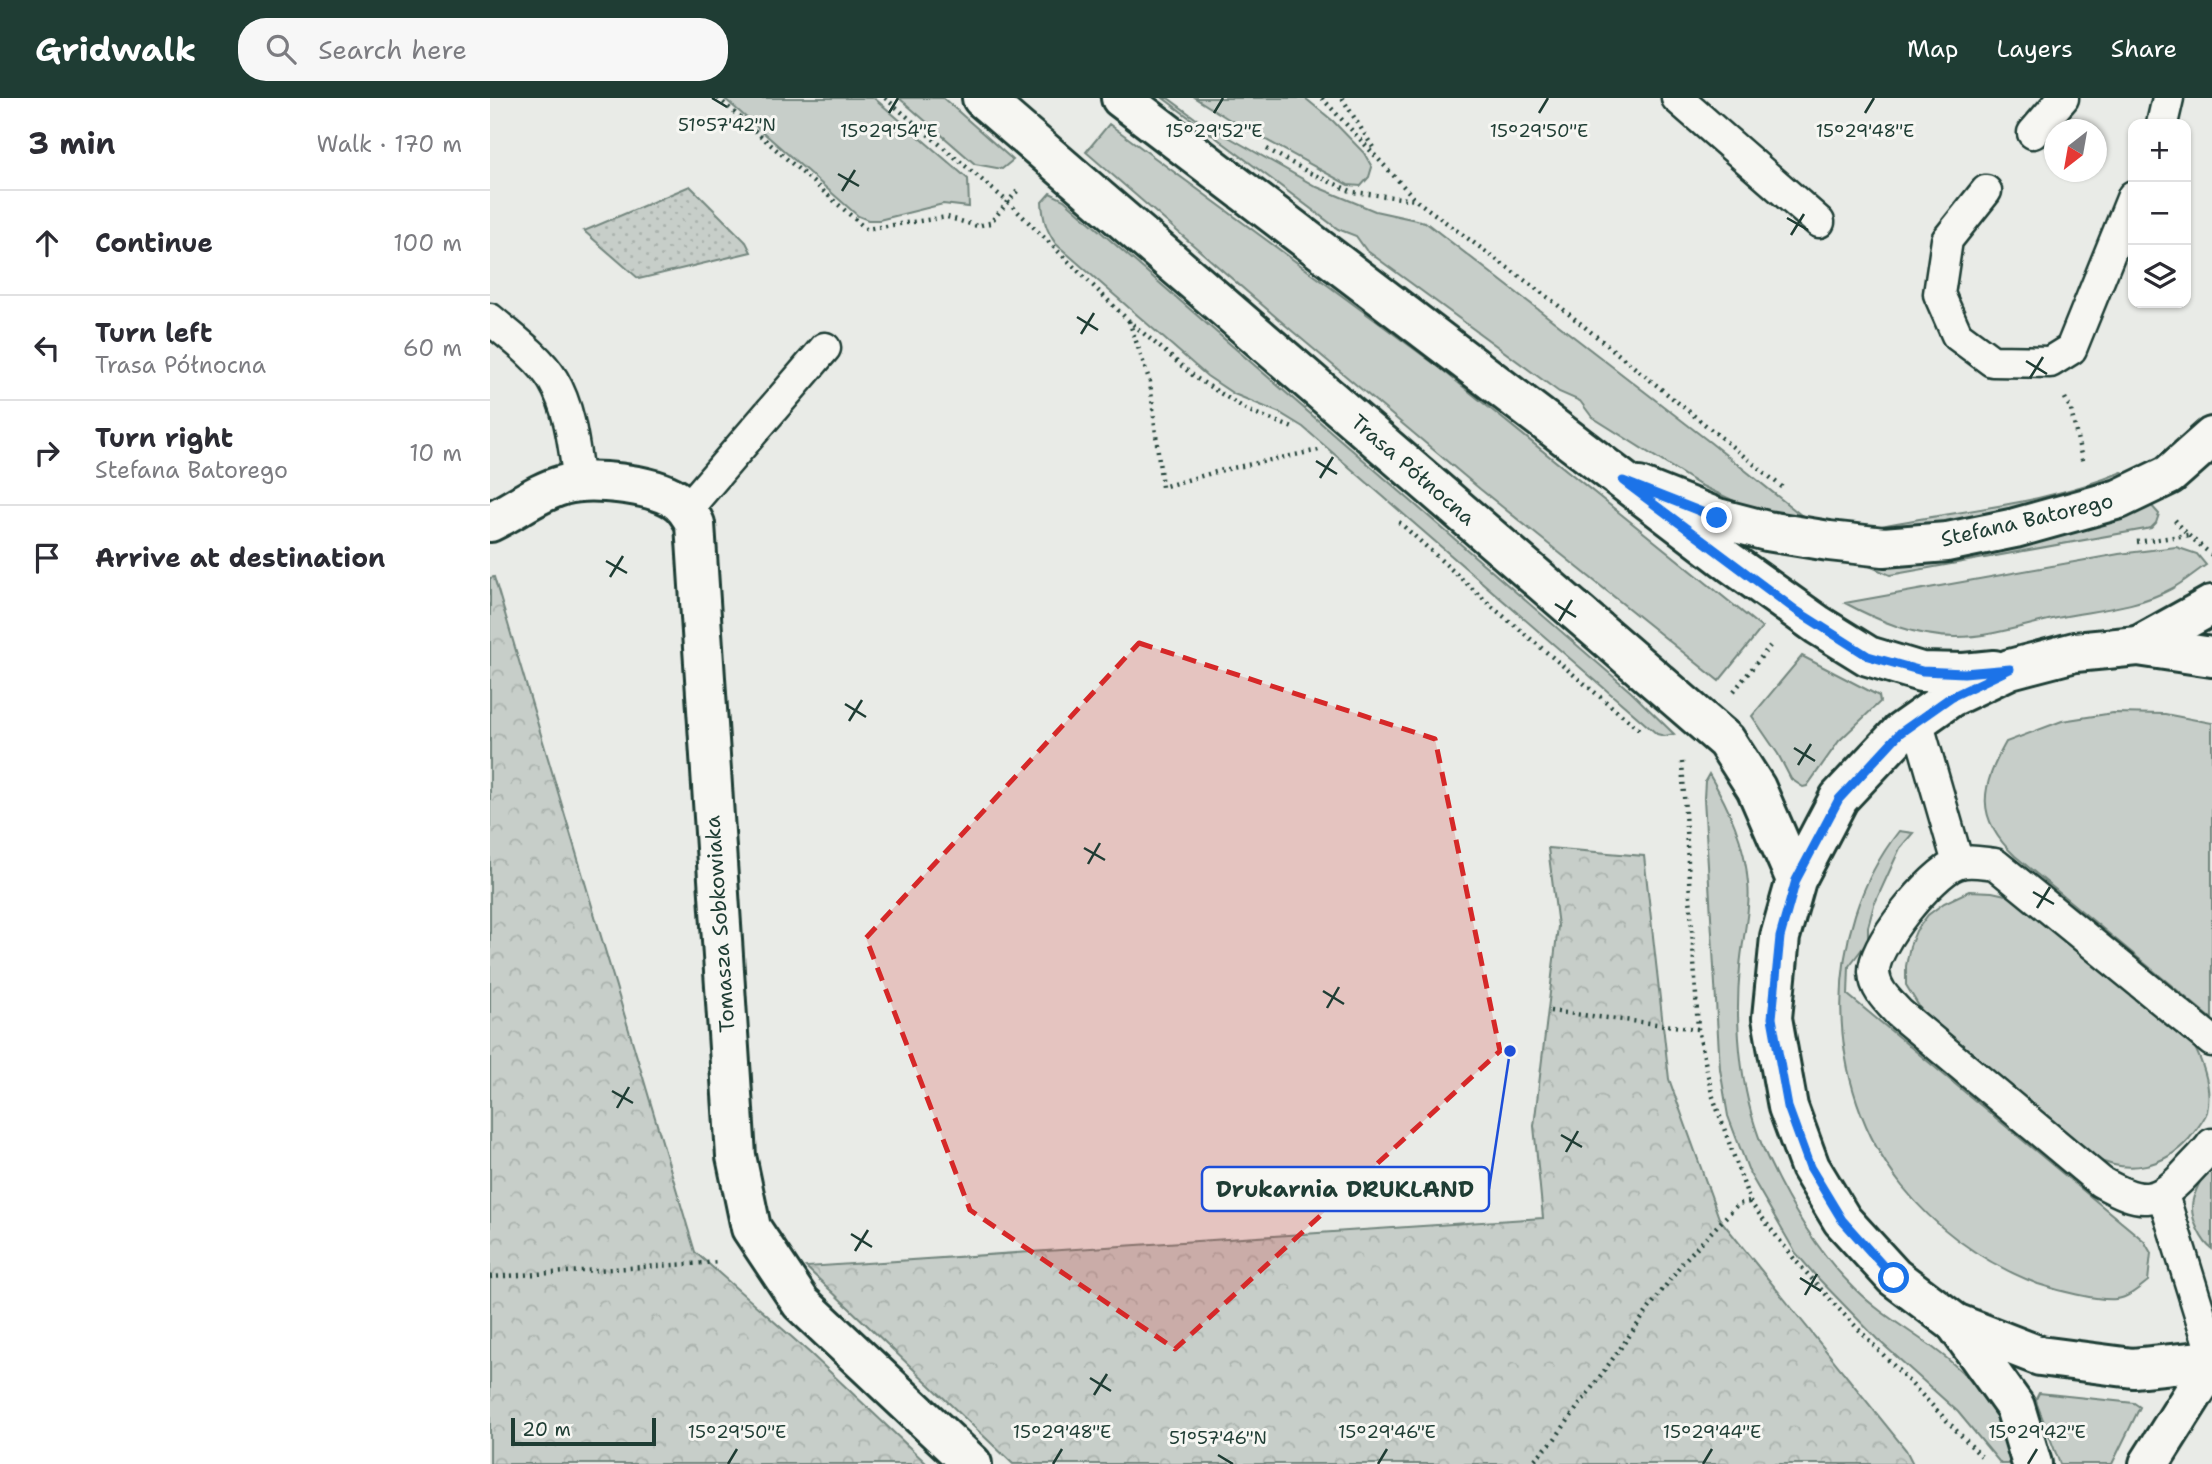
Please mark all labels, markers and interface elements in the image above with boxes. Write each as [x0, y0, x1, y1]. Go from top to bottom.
search box [238, 18, 728, 81]
text: Gridwalk [35, 27, 196, 72]
icon: search [262, 30, 300, 68]
text: Search here [318, 32, 467, 67]
text: Map [1907, 33, 1958, 65]
text: Layers [1996, 33, 2073, 65]
text: Share [2111, 33, 2177, 65]
text: 51°57'42"N [678, 113, 776, 137]
text: 15°29'54"E [840, 119, 938, 143]
text: 15°29'52"E [1165, 119, 1263, 143]
text: 15°29'50"E [1490, 119, 1588, 143]
text: 15°29'48"E [1816, 119, 1914, 143]
north arrow [2044, 119, 2107, 182]
map controls [2128, 119, 2191, 308]
button: + [2128, 119, 2191, 182]
text: 3 min [28, 123, 115, 164]
text: Walk · 170 m [317, 129, 462, 159]
button: − [2128, 182, 2191, 245]
icon: ahead [28, 224, 66, 262]
text: Continue [95, 225, 213, 260]
text: 100 m [393, 228, 462, 258]
button: layers [2128, 245, 2191, 308]
text: Turn left [95, 315, 212, 350]
icon: left [28, 329, 66, 367]
text: 60 m [403, 333, 462, 363]
text: Trasa Północna [95, 350, 266, 380]
street label: Trasa Północna [1345, 408, 1481, 532]
text: Turn right [95, 420, 233, 455]
icon: right [28, 434, 66, 472]
text: 10 m [409, 438, 462, 468]
text: Stefana Batorego [95, 455, 288, 485]
street label: Stefana Batorego [1938, 487, 2116, 553]
route end [1701, 502, 1732, 533]
icon: arrive [28, 539, 66, 577]
text: Arrive at destination [95, 540, 385, 575]
street label: Tomasza Sobkowiaka [698, 815, 742, 1033]
callout: Drukarnia DRUKLAND [1202, 1167, 1489, 1211]
text: Drukarnia DRUKLAND [1216, 1174, 1474, 1204]
route start [1878, 1262, 1909, 1293]
scale bar [511, 1415, 656, 1447]
text: 20 m [522, 1417, 571, 1442]
text: 15°29'50"E [688, 1420, 786, 1444]
text: 15°29'48"E [1013, 1420, 1111, 1444]
text: 15°29'46"E [1338, 1420, 1436, 1444]
text: 15°29'44"E [1663, 1420, 1761, 1444]
text: 15°29'42"E [1988, 1420, 2086, 1444]
text: 51°57'46"N [1169, 1426, 1267, 1450]

